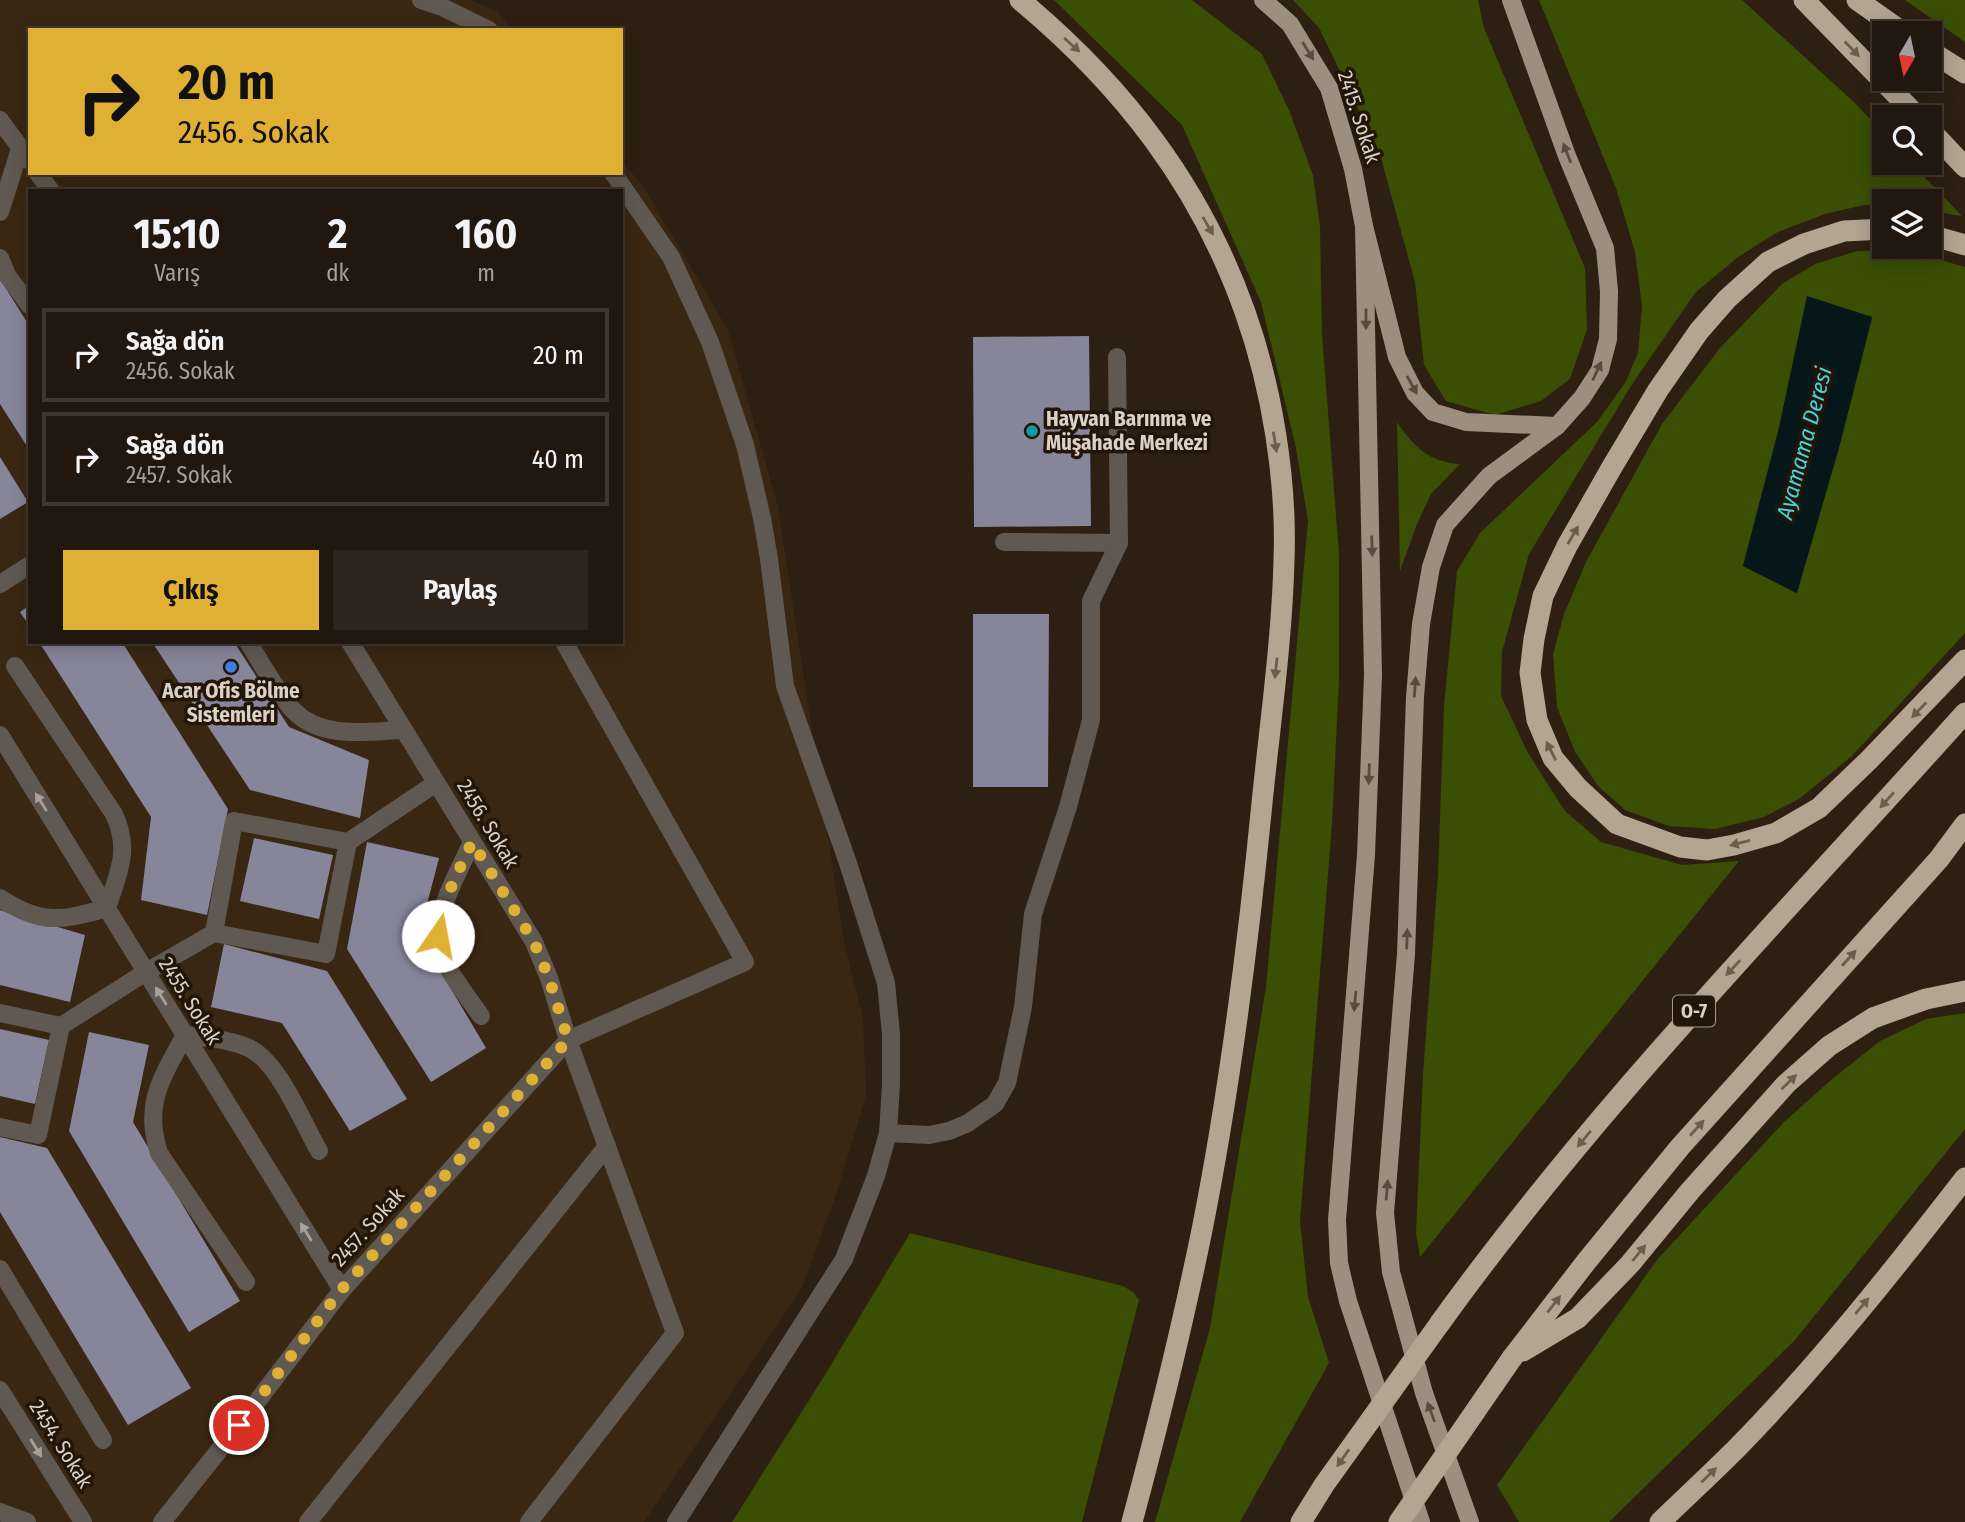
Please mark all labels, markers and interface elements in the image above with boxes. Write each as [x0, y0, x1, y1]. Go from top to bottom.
north arrow [1872, 21, 1942, 91]
map controls [1872, 21, 1942, 259]
one-way arrow [1063, 37, 1081, 53]
one-way arrow [1843, 40, 1860, 57]
one-way arrow [1301, 41, 1314, 61]
text: 20 m [178, 53, 275, 112]
icon: right [63, 56, 154, 147]
street label: 2415. Sokak [1332, 67, 1386, 167]
button: search [1872, 105, 1942, 175]
text: 2456. Sokak [178, 113, 329, 151]
one-way arrow [1561, 143, 1572, 164]
button: layers [1872, 189, 1942, 259]
text: 15:10 [134, 209, 221, 259]
text: 2 [328, 209, 348, 259]
text: 160 [455, 209, 518, 259]
one-way arrow [1201, 216, 1213, 236]
text: Varış [154, 259, 200, 287]
text: dk [326, 259, 349, 287]
text: m [477, 259, 495, 287]
one-way arrow [1360, 308, 1372, 330]
text: Sağa dön [126, 326, 225, 357]
icon: right [67, 336, 105, 374]
text: 20 m [533, 340, 584, 371]
text: 2456. Sokak [126, 357, 235, 385]
one-way arrow [1591, 361, 1603, 381]
water label: Ayamama Deresi [1770, 364, 1838, 523]
one-way arrow [1406, 375, 1418, 394]
place label: Hayvan Barınma ve Müşahade Merkezi [1046, 406, 1212, 456]
marker: Hayvan Barınma ve Müşahade Merkezi [1024, 423, 1040, 439]
text: Sağa dön [126, 430, 225, 461]
one-way arrow [1270, 431, 1281, 453]
icon: right [67, 440, 105, 478]
text: 40 m [532, 444, 584, 475]
text: 2457. Sokak [126, 461, 232, 489]
one-way arrow [1567, 525, 1579, 545]
one-way arrow [1366, 536, 1377, 558]
button: Çıkış [63, 550, 319, 630]
button: Paylaş [333, 550, 588, 630]
one-way arrow [1270, 658, 1281, 680]
marker: Acar Ofis Bölme Sistemleri [223, 659, 239, 675]
one-way arrow [1410, 676, 1421, 698]
place label: Acar Ofis Bölme Sistemleri [161, 678, 300, 728]
one-way arrow [1910, 701, 1927, 718]
one-way arrow [1545, 740, 1557, 760]
one-way arrow [1364, 763, 1375, 785]
street label: 2456. Sokak [451, 775, 525, 873]
one-way arrow [1879, 791, 1895, 809]
one-way arrow [35, 793, 48, 812]
one-way arrow [1729, 838, 1751, 849]
position arrow [401, 899, 475, 973]
one-way arrow [1401, 928, 1412, 950]
one-way arrow [1841, 949, 1857, 967]
street label: 2455. Sokak [153, 952, 227, 1050]
one-way arrow [1726, 959, 1742, 976]
one-way arrow [154, 987, 167, 1006]
one-way arrow [1349, 990, 1360, 1012]
road number: O-7 [1673, 995, 1715, 1026]
one-way arrow [1780, 1074, 1798, 1090]
one-way arrow [1689, 1119, 1705, 1137]
one-way arrow [1576, 1130, 1591, 1148]
one-way arrow [1382, 1179, 1393, 1201]
street label: 2457. Sokak [326, 1182, 410, 1272]
one-way arrow [299, 1222, 312, 1241]
one-way arrow [1631, 1245, 1646, 1262]
one-way arrow [1546, 1295, 1560, 1313]
one-way arrow [1854, 1297, 1869, 1315]
street label: 2454. Sokak [24, 1395, 98, 1493]
pin [209, 1395, 269, 1455]
one-way arrow [1425, 1401, 1436, 1422]
icon: arrive [220, 1406, 258, 1444]
one-way arrow [29, 1439, 42, 1458]
one-way arrow [1336, 1449, 1350, 1467]
one-way arrow [1700, 1467, 1717, 1483]

